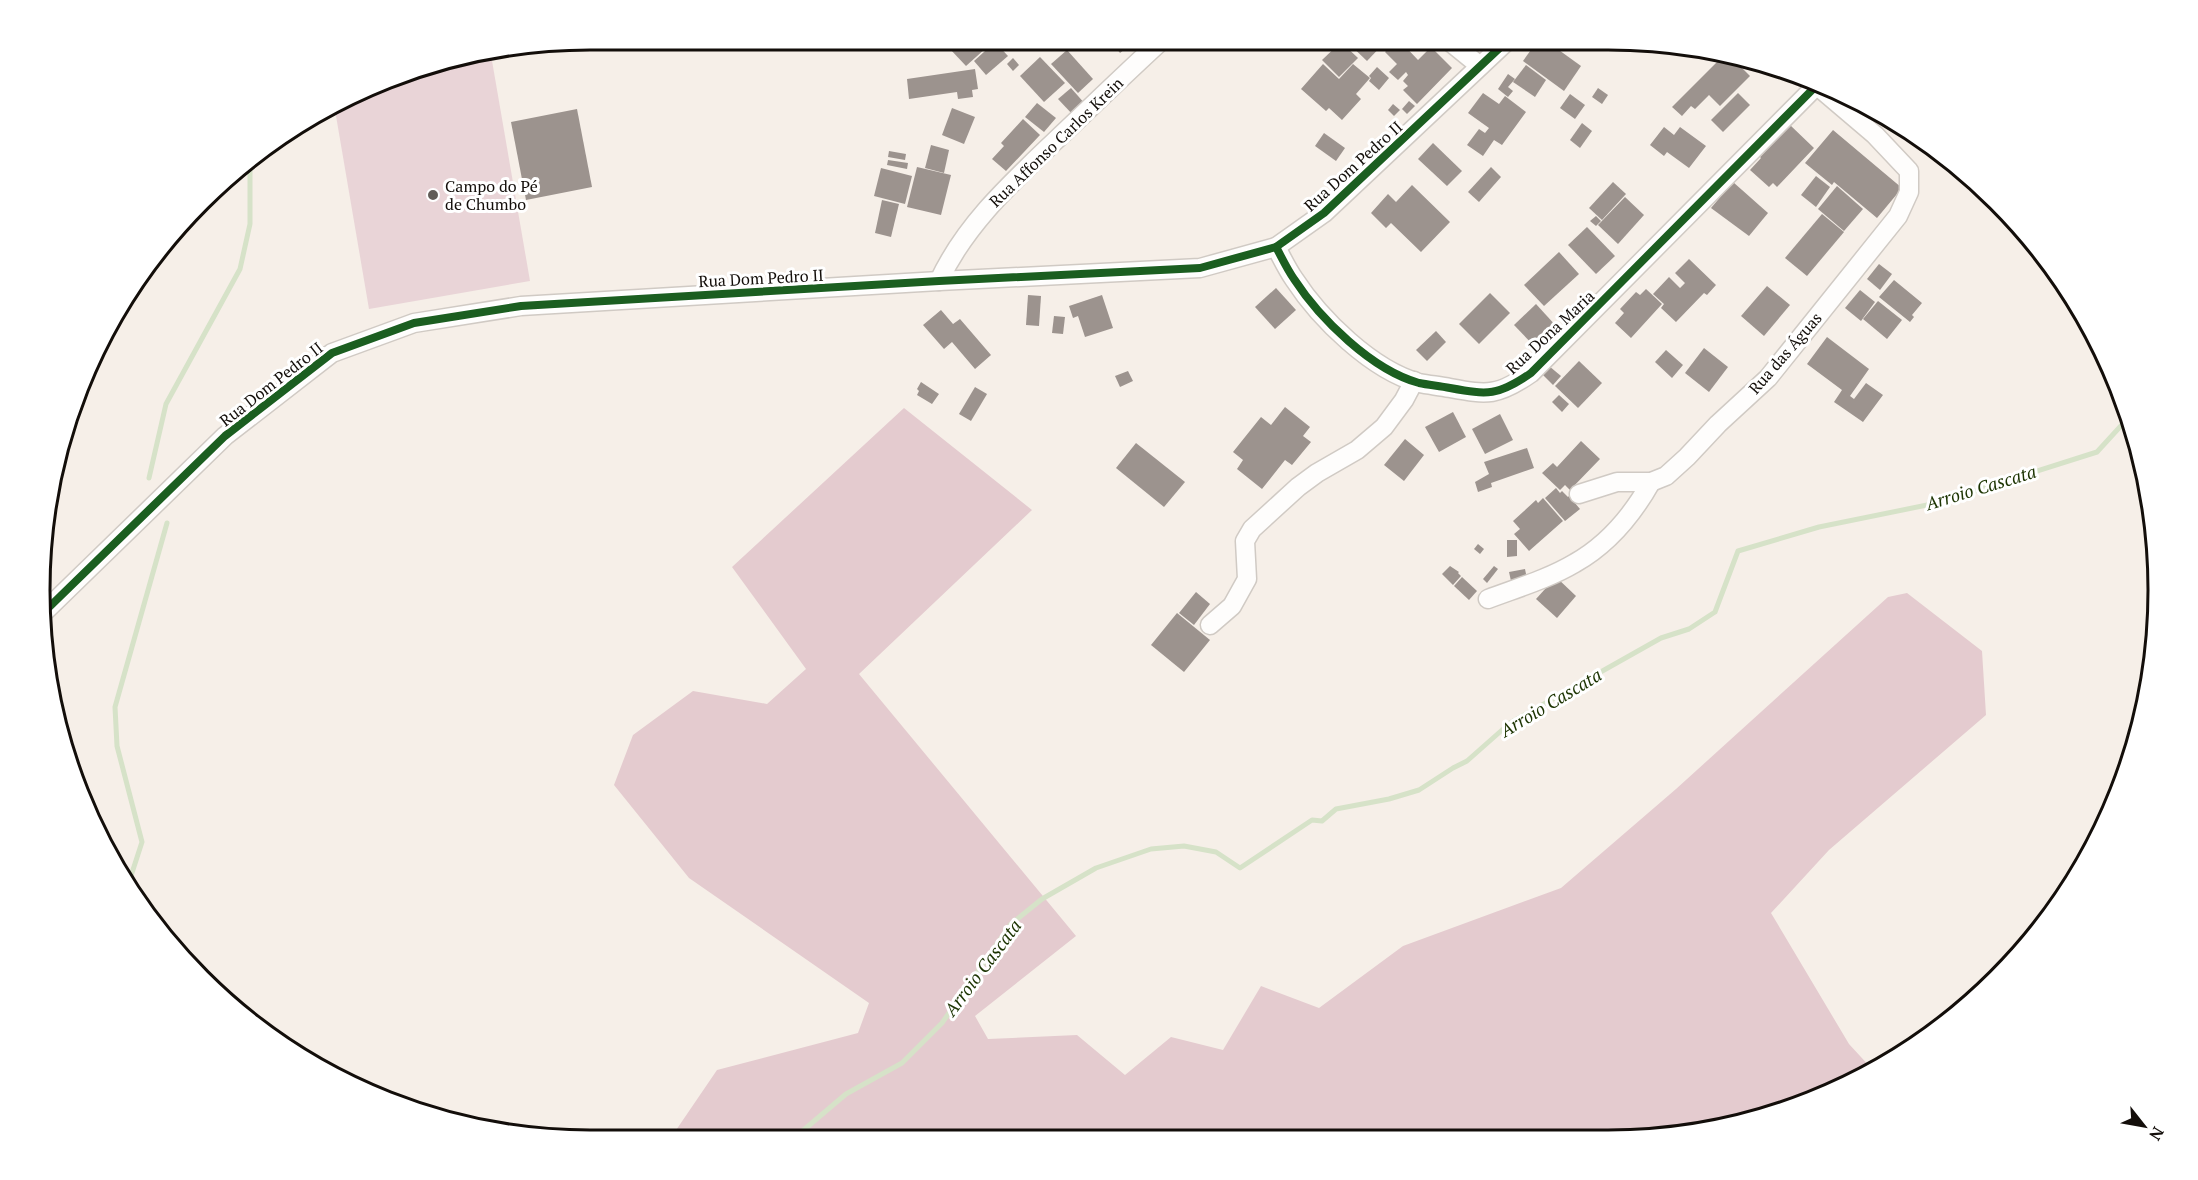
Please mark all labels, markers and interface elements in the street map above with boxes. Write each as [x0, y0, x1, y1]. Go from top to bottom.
street label: Rua Affonso Carlos Krein [984, 72, 1128, 212]
street label: Rua Dom Pedro II [1299, 116, 1407, 216]
place label: Campo do Pé de Chumbo [445, 175, 538, 215]
marker: Campo do Pé de Chumbo [426, 188, 440, 202]
street label: Rua Dom Pedro II [698, 264, 824, 292]
street label: Rua Dona Maria [1501, 285, 1599, 379]
street label: Rua das Águas [1743, 307, 1827, 399]
street label: Rua Dom Pedro II [215, 337, 327, 431]
water label: Arroio Cascata [1921, 459, 2039, 516]
water label: Arroio Cascata [1494, 662, 1606, 742]
water label: Arroio Cascata [938, 914, 1026, 1021]
north arrow [2114, 1096, 2174, 1156]
text: N [2144, 1123, 2169, 1145]

